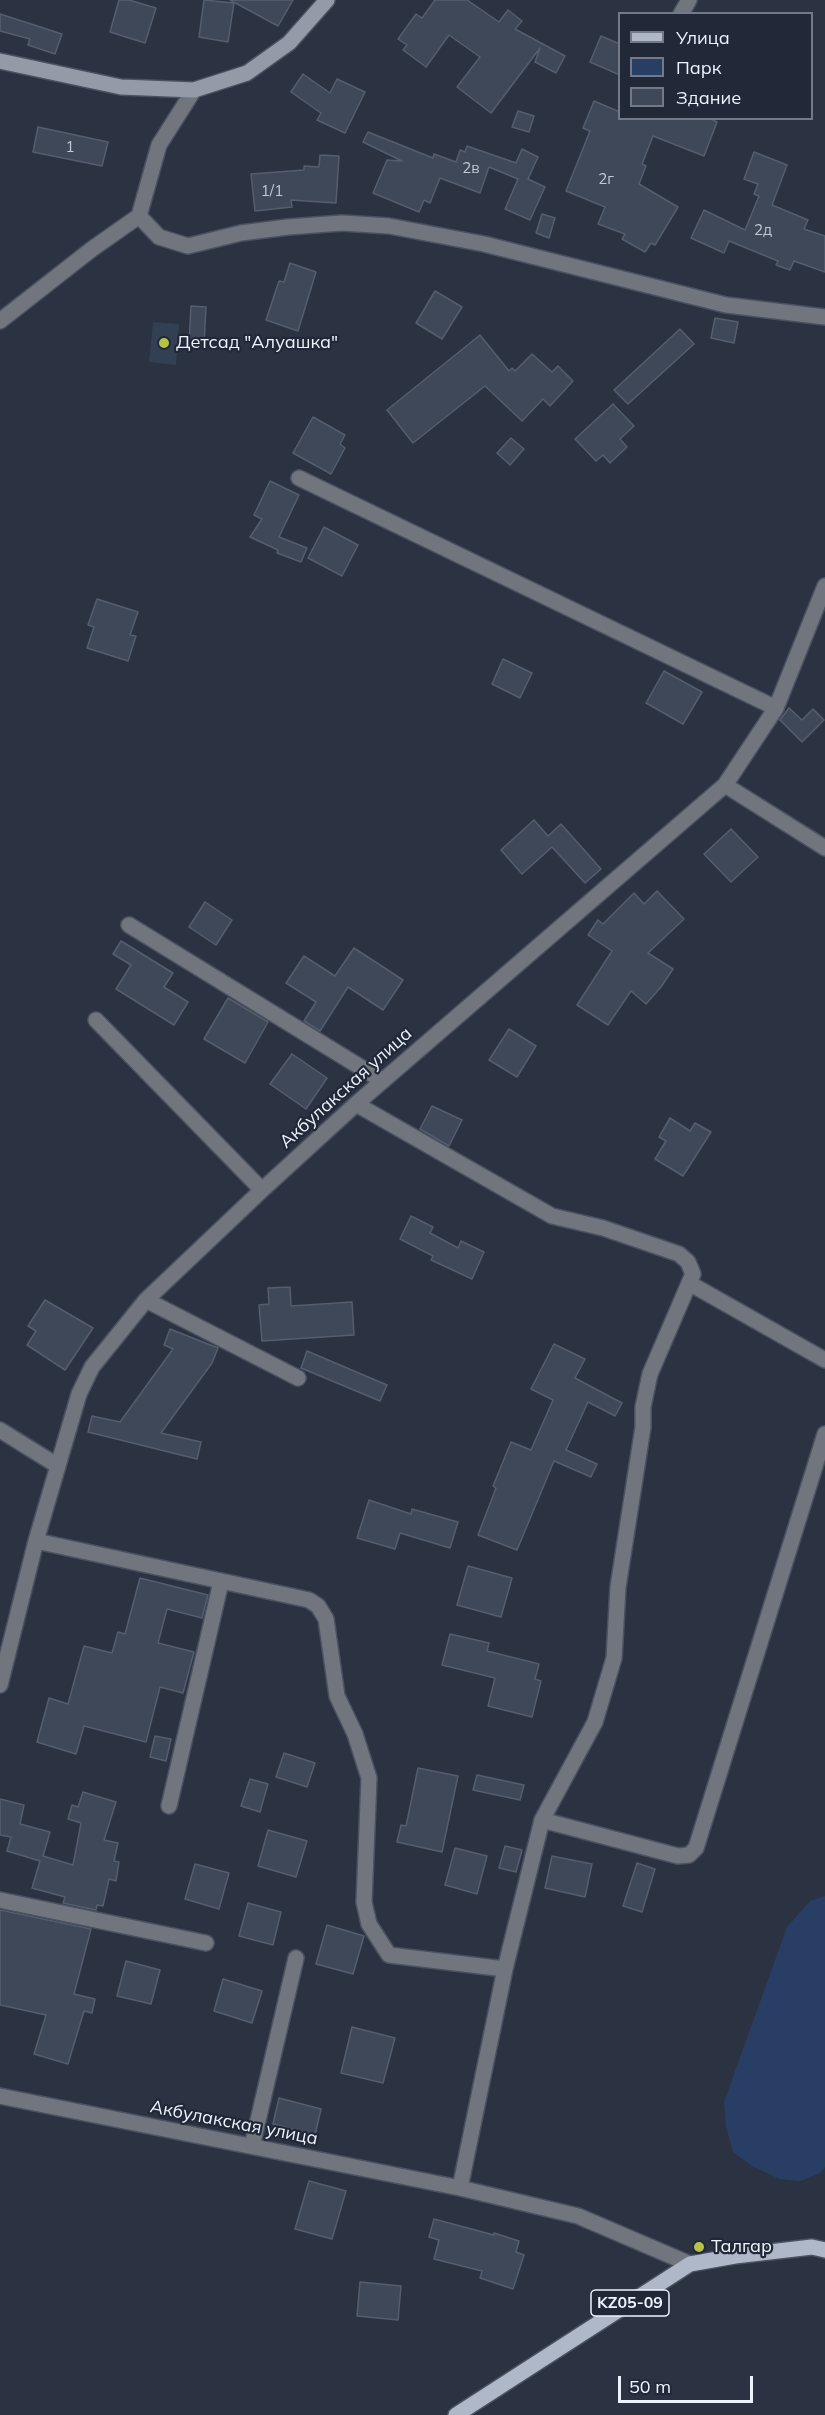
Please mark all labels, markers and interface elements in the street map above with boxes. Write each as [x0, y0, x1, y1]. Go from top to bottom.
legend [618, 12, 813, 120]
text: Улица [676, 26, 730, 49]
text: Парк [676, 56, 721, 79]
text: Здание [676, 86, 741, 109]
house number: 1 [66, 138, 74, 156]
house number: 2в [462, 159, 480, 177]
house number: 2г [598, 170, 614, 188]
house number: 1/1 [261, 182, 283, 200]
house number: 2д [754, 221, 772, 239]
place label: Детсад "Алуашка" [176, 332, 338, 354]
marker: Детсад "Алуашка" [157, 336, 171, 350]
street label: Акбулакская улица [275, 1023, 417, 1153]
street label: Акбулакская улица [148, 2096, 320, 2150]
place label: Талгар [711, 2236, 772, 2258]
marker: Талгар [692, 2240, 706, 2254]
road number: KZ05-09 [591, 2290, 669, 2316]
scale bar [621, 2364, 756, 2402]
text: 50 m [629, 2375, 671, 2398]

